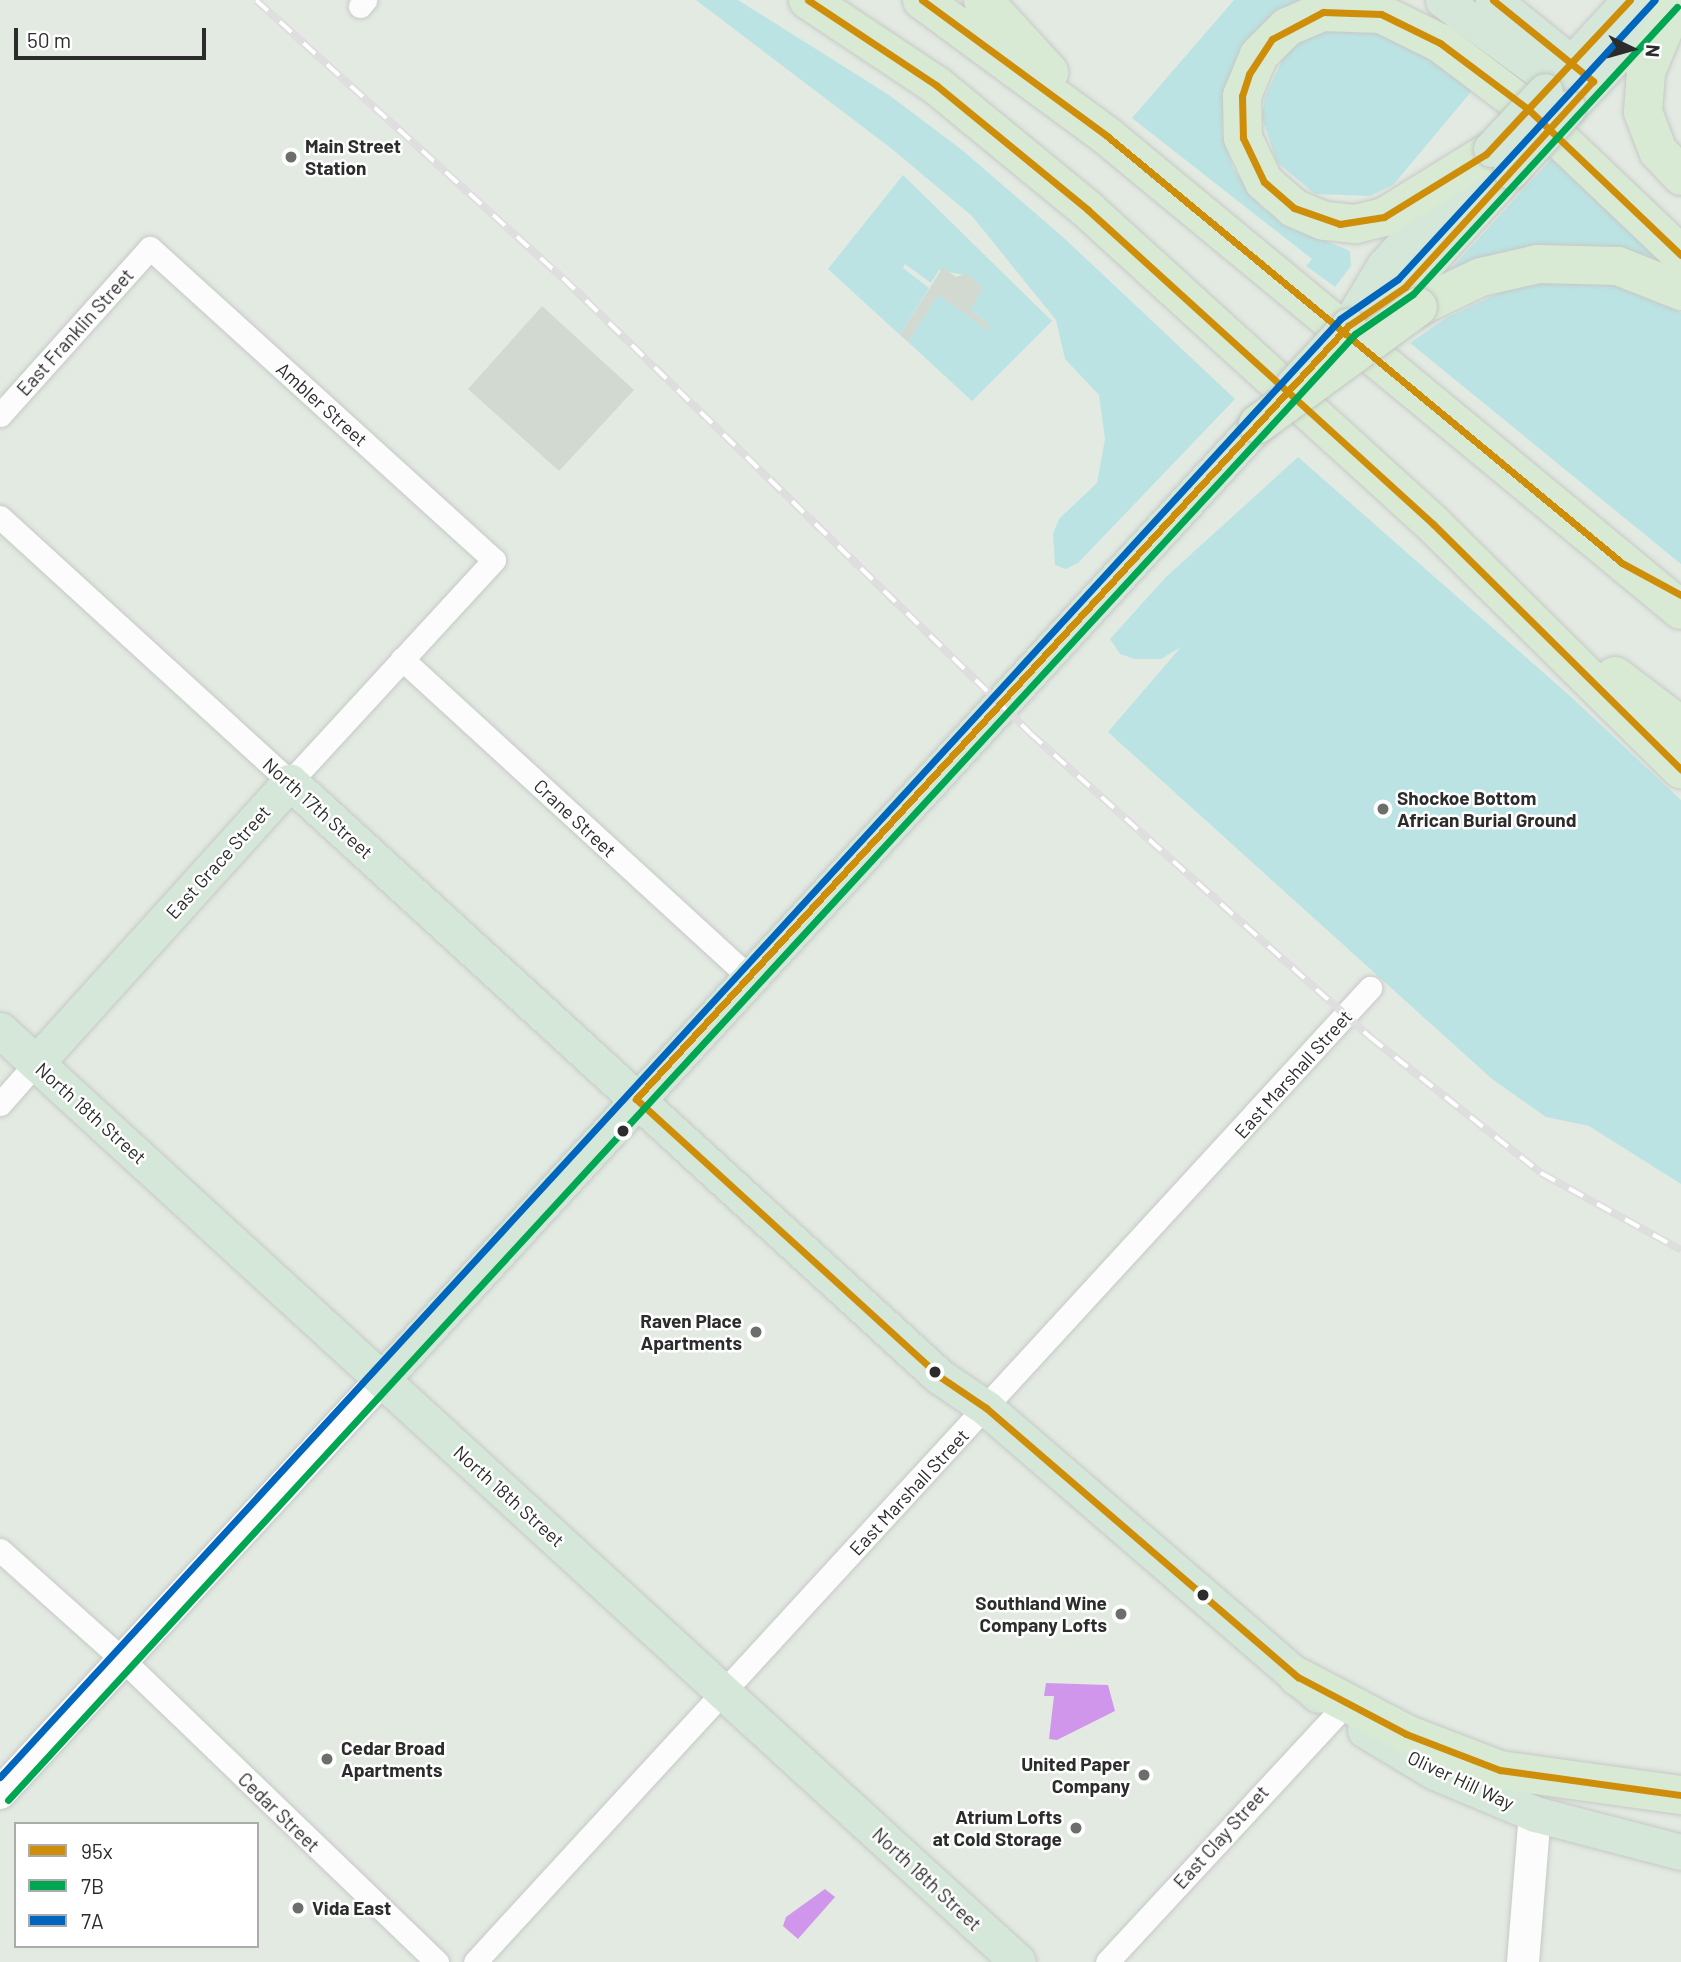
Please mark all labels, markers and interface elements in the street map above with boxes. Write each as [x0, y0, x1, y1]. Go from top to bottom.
scale bar [18, 14, 210, 58]
north arrow [1597, 14, 1667, 84]
text: 50 m [27, 27, 71, 52]
text: N [1641, 44, 1665, 58]
place label: Main Street Station [305, 135, 401, 179]
marker: Main Street Station [283, 149, 299, 165]
street label: East Franklin Street [12, 264, 138, 400]
street label: Ambler Street [272, 357, 372, 451]
street label: North 17th Street [258, 753, 378, 863]
street label: Crane Street [529, 774, 621, 862]
place label: Shockoe Bottom African Burial Ground [1397, 787, 1576, 831]
street label: East Grace Street [161, 801, 275, 923]
marker: Shockoe Bottom African Burial Ground [1375, 801, 1391, 817]
street label: East Marshall Street [1229, 1005, 1357, 1143]
street label: North 18th Street [31, 1057, 151, 1169]
unlabelled marker [616, 1124, 630, 1138]
place label: Raven Place Apartments [640, 1310, 742, 1354]
marker: Raven Place Apartments [748, 1324, 764, 1340]
unlabelled marker [928, 1365, 942, 1379]
street label: East Marshall Street [845, 1424, 973, 1560]
street label: North 18th Street [449, 1440, 569, 1552]
unlabelled marker [1196, 1588, 1210, 1602]
place label: Southland Wine Company Lofts [975, 1592, 1107, 1636]
marker: Southland Wine Company Lofts [1113, 1606, 1129, 1622]
place label: Cedar Broad Apartments [341, 1737, 445, 1781]
street label: Oliver Hill Way [1404, 1745, 1518, 1815]
marker: Cedar Broad Apartments [319, 1751, 335, 1767]
place label: United Paper Company [1021, 1753, 1130, 1797]
marker: United Paper Company [1136, 1767, 1152, 1783]
street label: Cedar Street [234, 1768, 324, 1856]
street label: East Clay Street [1169, 1781, 1273, 1893]
place label: Atrium Lofts at Cold Storage [933, 1806, 1062, 1850]
marker: Atrium Lofts at Cold Storage [1068, 1820, 1084, 1836]
legend [14, 1822, 259, 1948]
street label: North 18th Street [868, 1823, 986, 1935]
text: 95x [81, 1838, 113, 1863]
text: 7B [81, 1873, 104, 1898]
place label: Vida East [312, 1897, 391, 1919]
marker: Vida East [290, 1900, 306, 1916]
text: 7A [81, 1908, 104, 1933]

